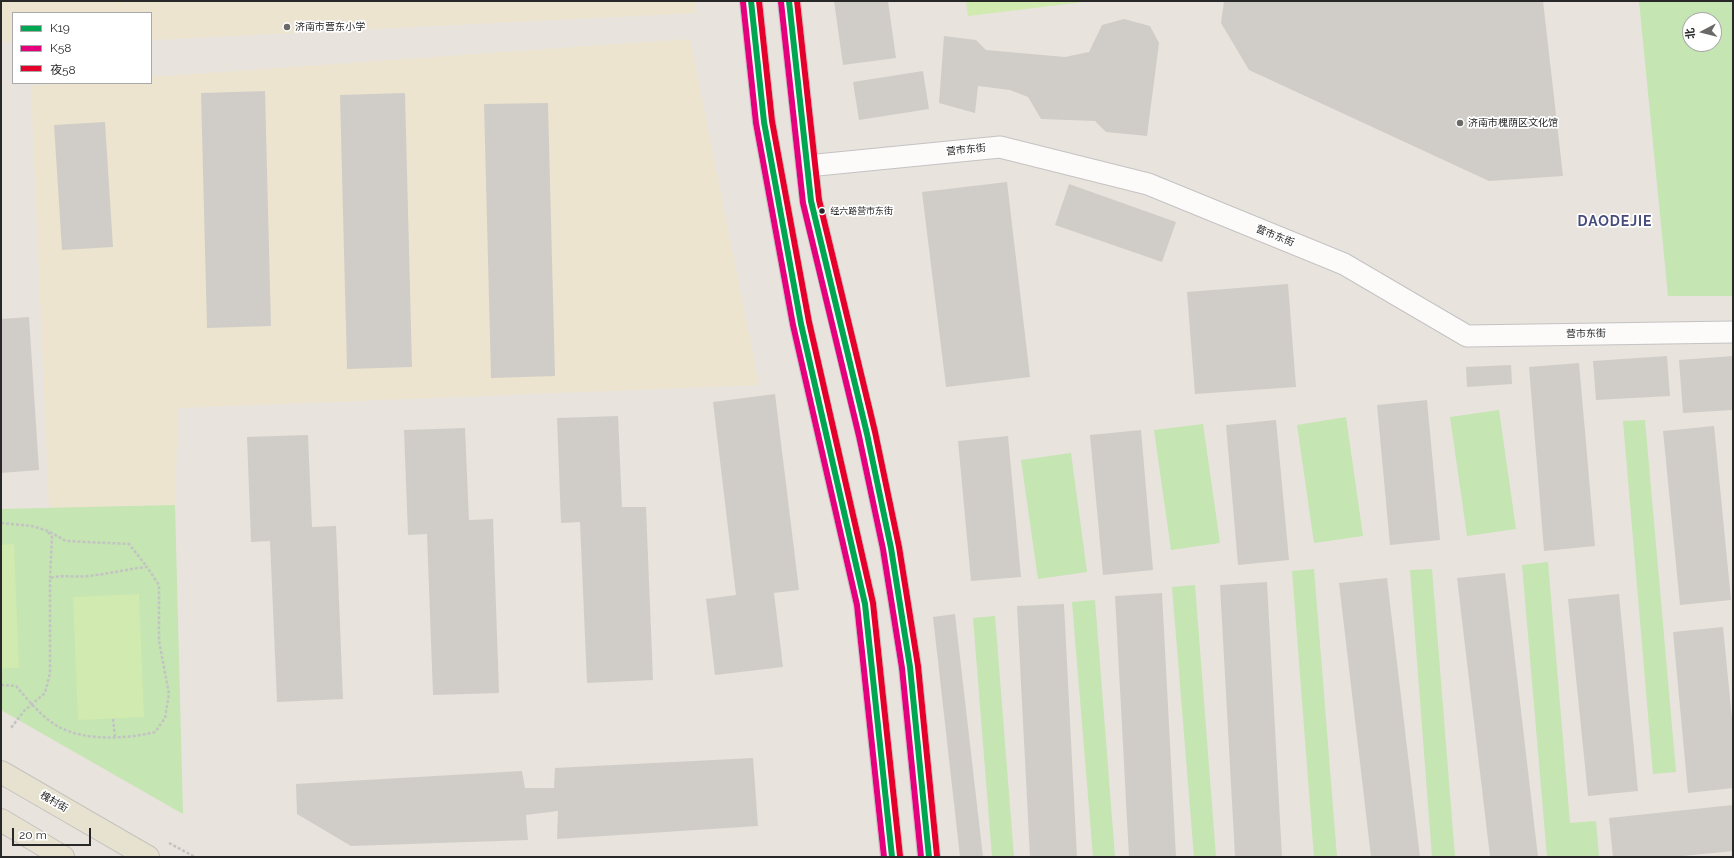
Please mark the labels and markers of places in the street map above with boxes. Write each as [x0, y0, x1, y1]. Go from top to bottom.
place label: 济南市营东小学 [295, 21, 365, 33]
marker: 济南市营东小学 [282, 22, 292, 32]
place label: 济南市槐荫区文化馆 [1468, 117, 1558, 129]
marker: 济南市槐荫区文化馆 [1455, 118, 1465, 128]
marker: 经六路营市东街 [817, 206, 827, 216]
place label: 经六路营市东街 [830, 206, 893, 216]

